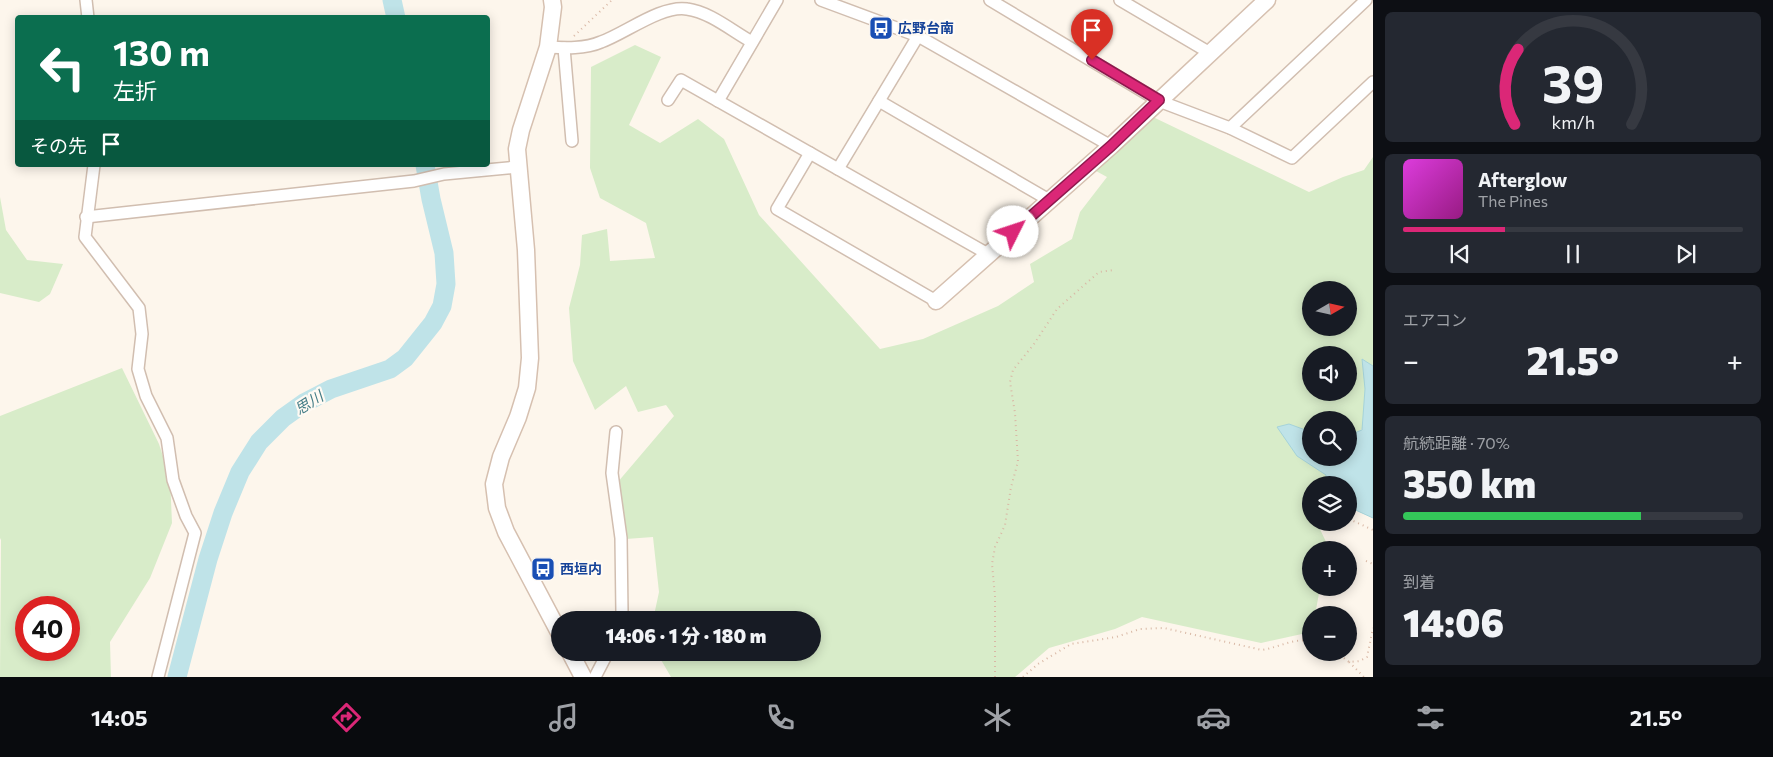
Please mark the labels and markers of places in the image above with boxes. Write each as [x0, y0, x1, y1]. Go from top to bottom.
pin [1071, 9, 1113, 60]
bus stop icon: 広野台南 [868, 15, 894, 41]
place label: 広野台南 [898, 19, 954, 36]
bus stop icon: 西垣内 [530, 556, 556, 582]
place label: 西垣内 [560, 560, 602, 577]

